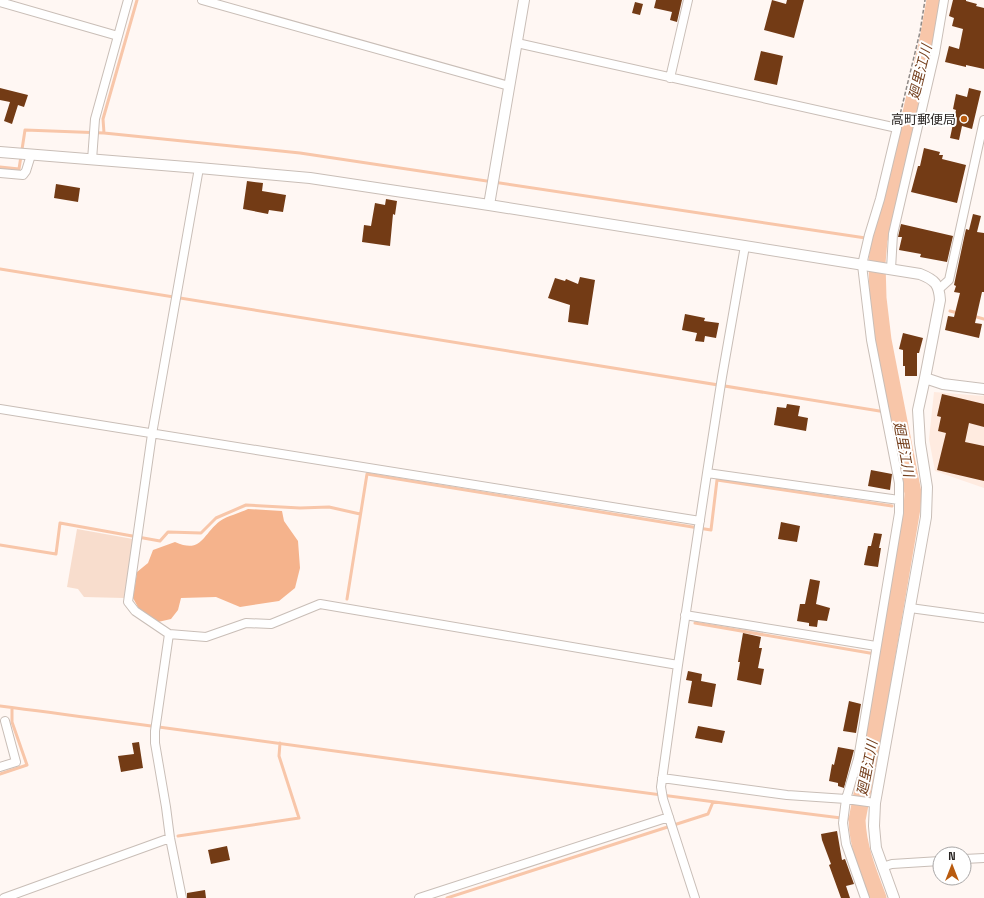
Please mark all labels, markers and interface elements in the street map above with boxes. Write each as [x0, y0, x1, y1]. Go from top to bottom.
water label: 廻里江川 [904, 41, 936, 101]
place label: 高町郵便局 [891, 111, 956, 128]
marker: 高町郵便局 [959, 114, 969, 124]
water label: 廻里江川 [890, 420, 919, 480]
water label: 廻里江川 [853, 737, 882, 797]
north arrow [932, 846, 972, 886]
text: N [948, 849, 956, 863]

